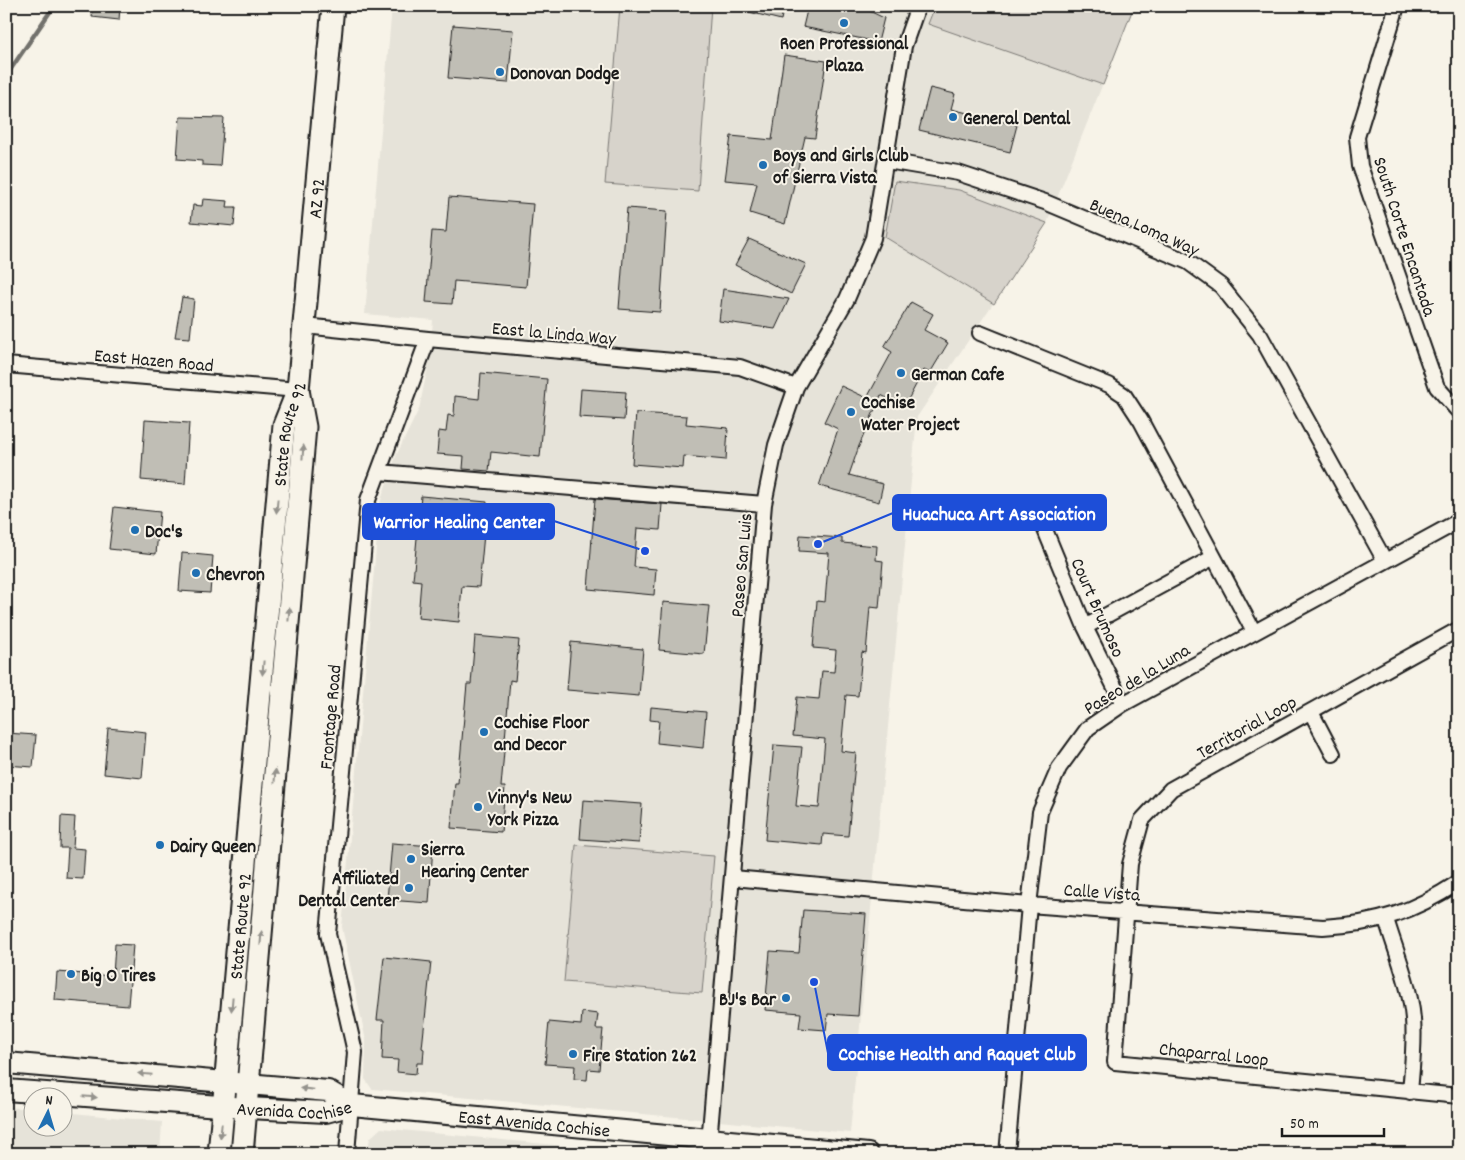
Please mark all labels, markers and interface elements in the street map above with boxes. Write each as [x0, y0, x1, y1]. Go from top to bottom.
marker: Roen Professional Plaza [838, 17, 850, 29]
place label: Roen Professional Plaza [780, 32, 909, 81]
place label: Donovan Dodge [510, 62, 619, 89]
marker: Donovan Dodge [494, 66, 506, 78]
place label: General Dental [963, 107, 1071, 134]
marker: General Dental [947, 111, 959, 123]
place label: Boys and Girls Club of Sierra Vista [773, 144, 909, 193]
street label: South Corte Encantada [1364, 154, 1442, 321]
marker: Boys and Girls Club of Sierra Vista [757, 159, 769, 171]
street label: AZ 92 [304, 177, 334, 220]
street label: Buena Loma Way [1084, 193, 1203, 266]
street label: East la Linda Way [491, 317, 617, 354]
street label: East Hazen Road [93, 344, 215, 381]
place label: German Cafe [911, 363, 1004, 390]
marker: German Cafe [895, 367, 907, 379]
street label: State Route 92 [269, 381, 316, 488]
place label: Cochise Water Project [861, 391, 960, 440]
marker: Cochise Water Project [845, 406, 857, 418]
one-way arrow [299, 444, 307, 460]
callout: Huachuca Art Association [893, 495, 1106, 530]
one-way arrow [273, 498, 281, 514]
text: Huachuca Art Association [902, 502, 1096, 530]
callout: Warrior Healing Center [363, 504, 554, 539]
text: Warrior Healing Center [373, 510, 545, 538]
street label: Paseo San Luis [725, 512, 761, 619]
place label: Doc's [145, 520, 183, 547]
marker: Doc's [129, 524, 141, 536]
street label: Court Brumoso [1062, 554, 1130, 663]
place label: Chevron [206, 563, 265, 590]
marker: Chevron [190, 567, 202, 579]
one-way arrow [285, 606, 293, 622]
street label: Paseo de la Luna [1080, 638, 1197, 723]
one-way arrow [259, 660, 267, 676]
street label: Frontage Road [314, 664, 351, 771]
street label: Territorial Loop [1193, 690, 1303, 768]
place label: Cochise Floor and Decor [494, 711, 590, 760]
marker: Cochise Floor and Decor [478, 726, 490, 738]
one-way arrow [272, 768, 280, 784]
place label: Vinny's New York Pizza [487, 786, 572, 835]
marker: Vinny's New York Pizza [472, 801, 484, 813]
place label: Dairy Queen [170, 835, 256, 862]
place label: Sierra Hearing Center [421, 838, 530, 887]
marker: Dairy Queen [154, 839, 166, 851]
marker: Sierra Hearing Center [405, 853, 417, 865]
place label: Affiliated Dental Center [298, 867, 400, 916]
street label: State Route 92 [225, 872, 261, 981]
street label: Calle Vista [1063, 878, 1142, 911]
marker: Affiliated Dental Center [403, 882, 415, 894]
one-way arrow [258, 930, 266, 946]
place label: Big O Tires [81, 964, 156, 991]
marker: Big O Tires [65, 968, 77, 980]
place label: BJ's Bar [719, 988, 777, 1015]
marker: BJ's Bar [780, 992, 792, 1004]
one-way arrow [228, 996, 236, 1012]
callout: Cochise Health and Raquet Club [828, 1035, 1086, 1070]
street label: Chaparral Loop [1158, 1037, 1270, 1076]
text: Cochise Health and Raquet Club [838, 1042, 1076, 1070]
place label: Fire Station 262 [583, 1044, 697, 1071]
marker: Fire Station 262 [567, 1048, 579, 1060]
one-way arrow [137, 1070, 153, 1078]
one-way arrow [299, 1085, 315, 1093]
north arrow [22, 1088, 72, 1138]
text: N [45, 1091, 53, 1111]
one-way arrow [82, 1093, 98, 1101]
street label: Avenida Cochise [235, 1096, 355, 1129]
street label: East Avenida Cochise [457, 1105, 611, 1146]
scale bar [1282, 1105, 1385, 1137]
text: 50 m [1290, 1114, 1319, 1136]
one-way arrow [217, 1123, 225, 1139]

